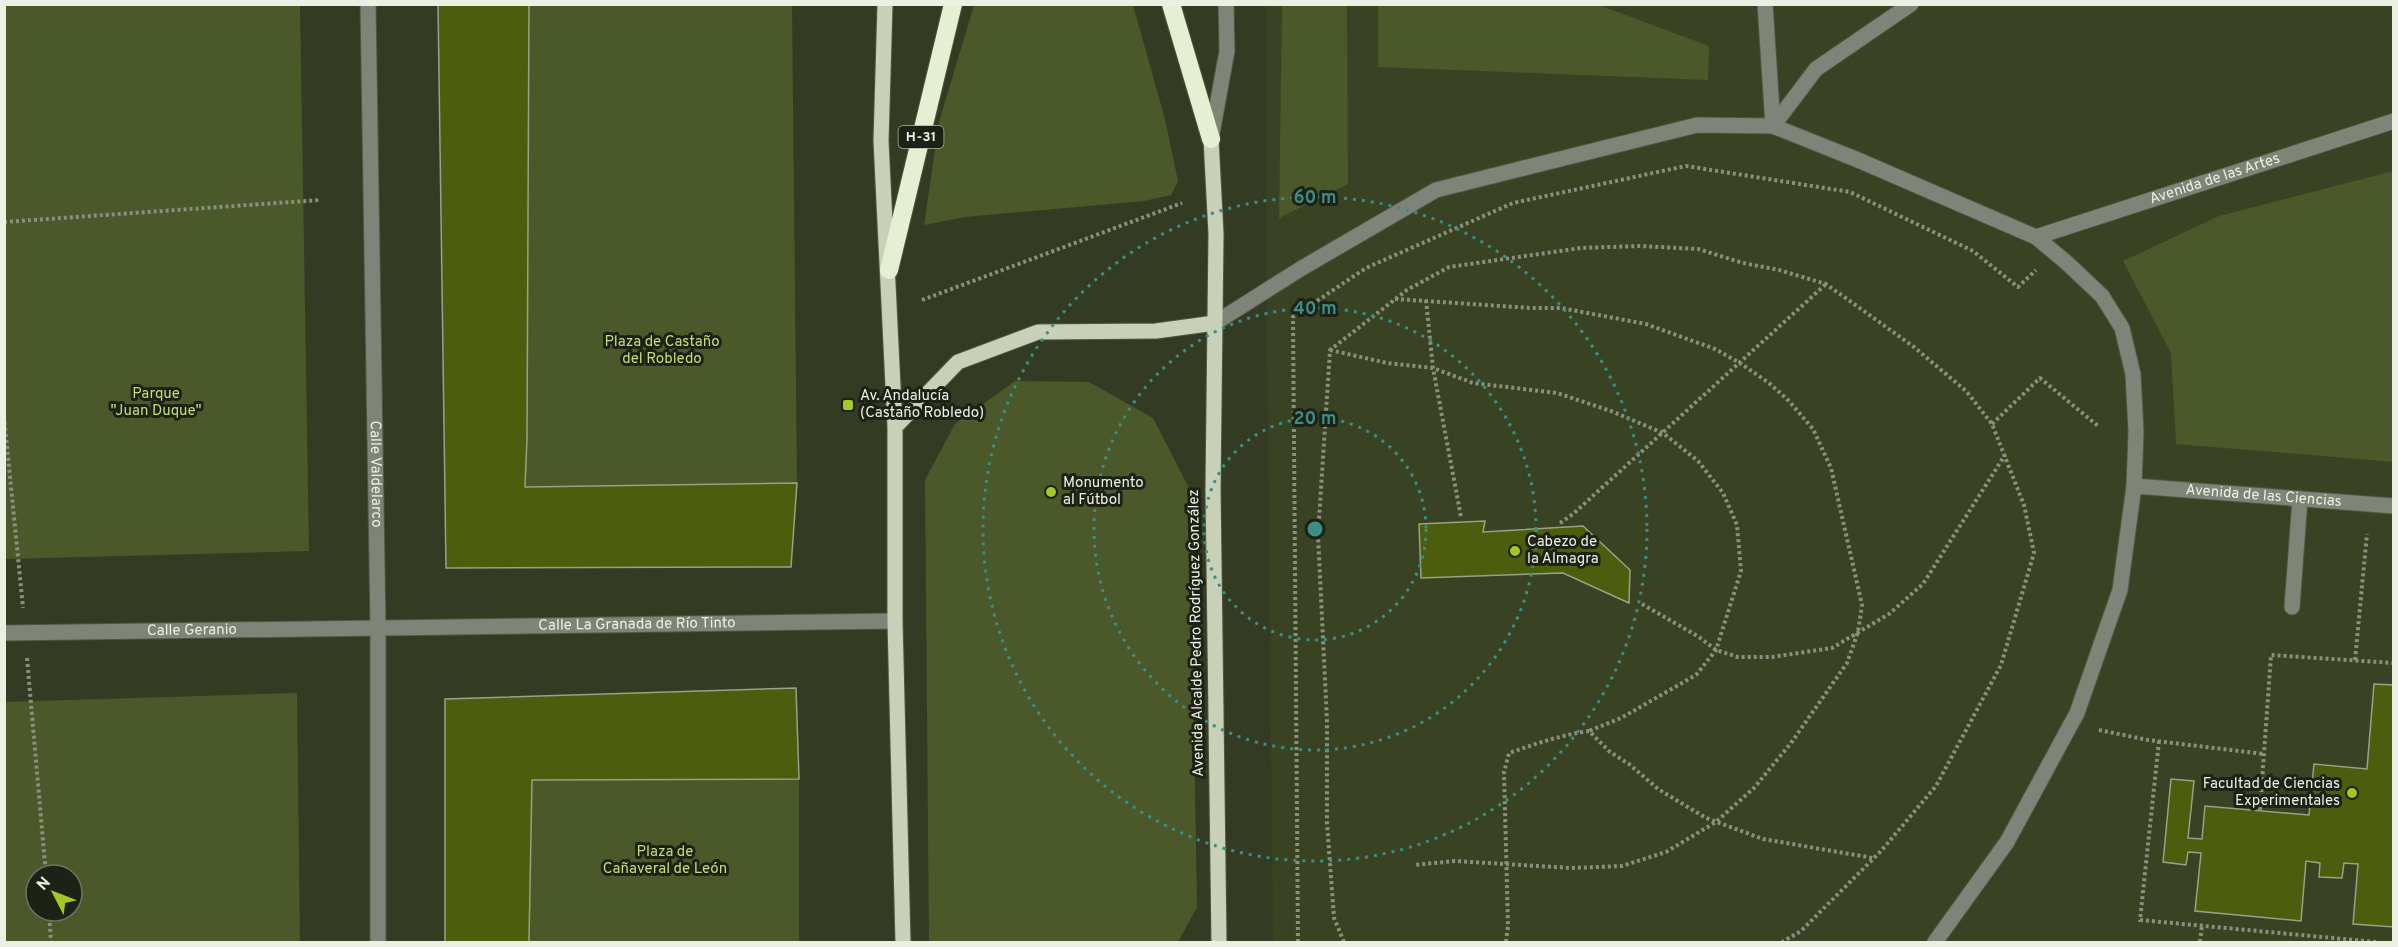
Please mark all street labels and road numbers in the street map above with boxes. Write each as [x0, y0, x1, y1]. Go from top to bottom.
road number: H-31 [898, 126, 944, 148]
street label: Avenida de las Artes [2147, 149, 2282, 209]
street label: Calle Valdelarco [365, 420, 386, 528]
street label: Avenida de las Ciencias [2185, 480, 2342, 511]
street label: Avenida Alcalde Pedro Rodríguez González [1185, 489, 1209, 777]
street label: Calle La Granada de Río Tinto [538, 614, 736, 635]
street label: Calle Geranio [147, 620, 237, 641]

